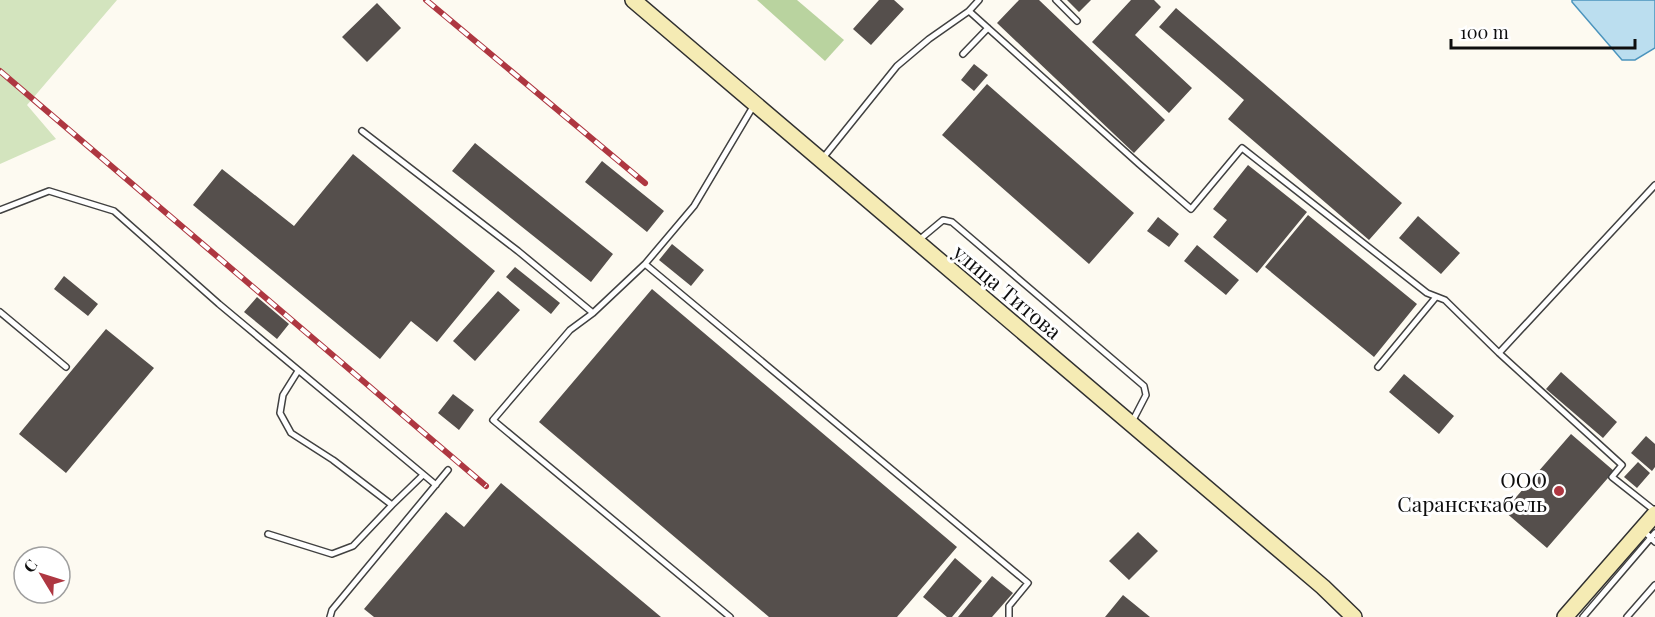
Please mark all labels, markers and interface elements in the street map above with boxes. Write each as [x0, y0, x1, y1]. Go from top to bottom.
scale bar [1451, 12, 1636, 50]
text: 100 m [1460, 20, 1509, 44]
street label: улица Титова [947, 237, 1068, 345]
place label: ООО Сарансккабель [1397, 465, 1547, 517]
marker: ООО Сарансккабель [1552, 484, 1566, 498]
north arrow [12, 545, 72, 605]
text: С [18, 555, 42, 576]

